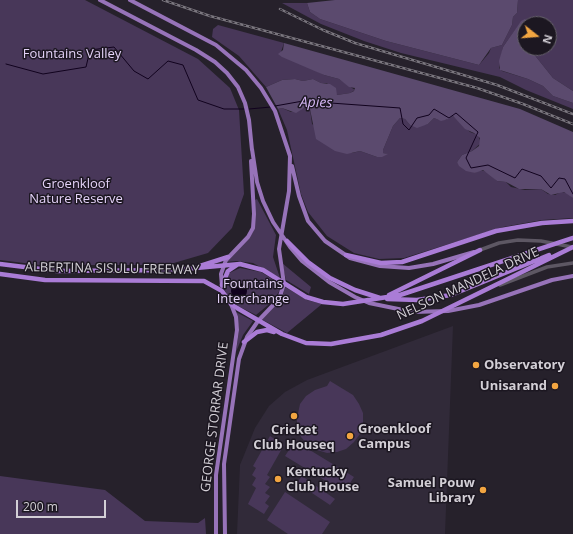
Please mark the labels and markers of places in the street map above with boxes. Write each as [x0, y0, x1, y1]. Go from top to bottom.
place label: Observatory [484, 357, 565, 373]
marker: Observatory [471, 360, 481, 370]
place label: Unisarand [480, 378, 547, 394]
marker: Unisarand [550, 381, 560, 391]
marker: Cricket Club Houseq [289, 411, 299, 421]
place label: Groenkloof Campus [358, 421, 431, 452]
place label: Cricket Club Houseq [253, 422, 335, 453]
marker: Groenkloof Campus [345, 431, 355, 441]
place label: Kentucky Club House [286, 464, 359, 495]
marker: Kentucky Club House [273, 474, 283, 484]
place label: Samuel Pouw Library [388, 475, 475, 506]
marker: Samuel Pouw Library [478, 485, 488, 495]

